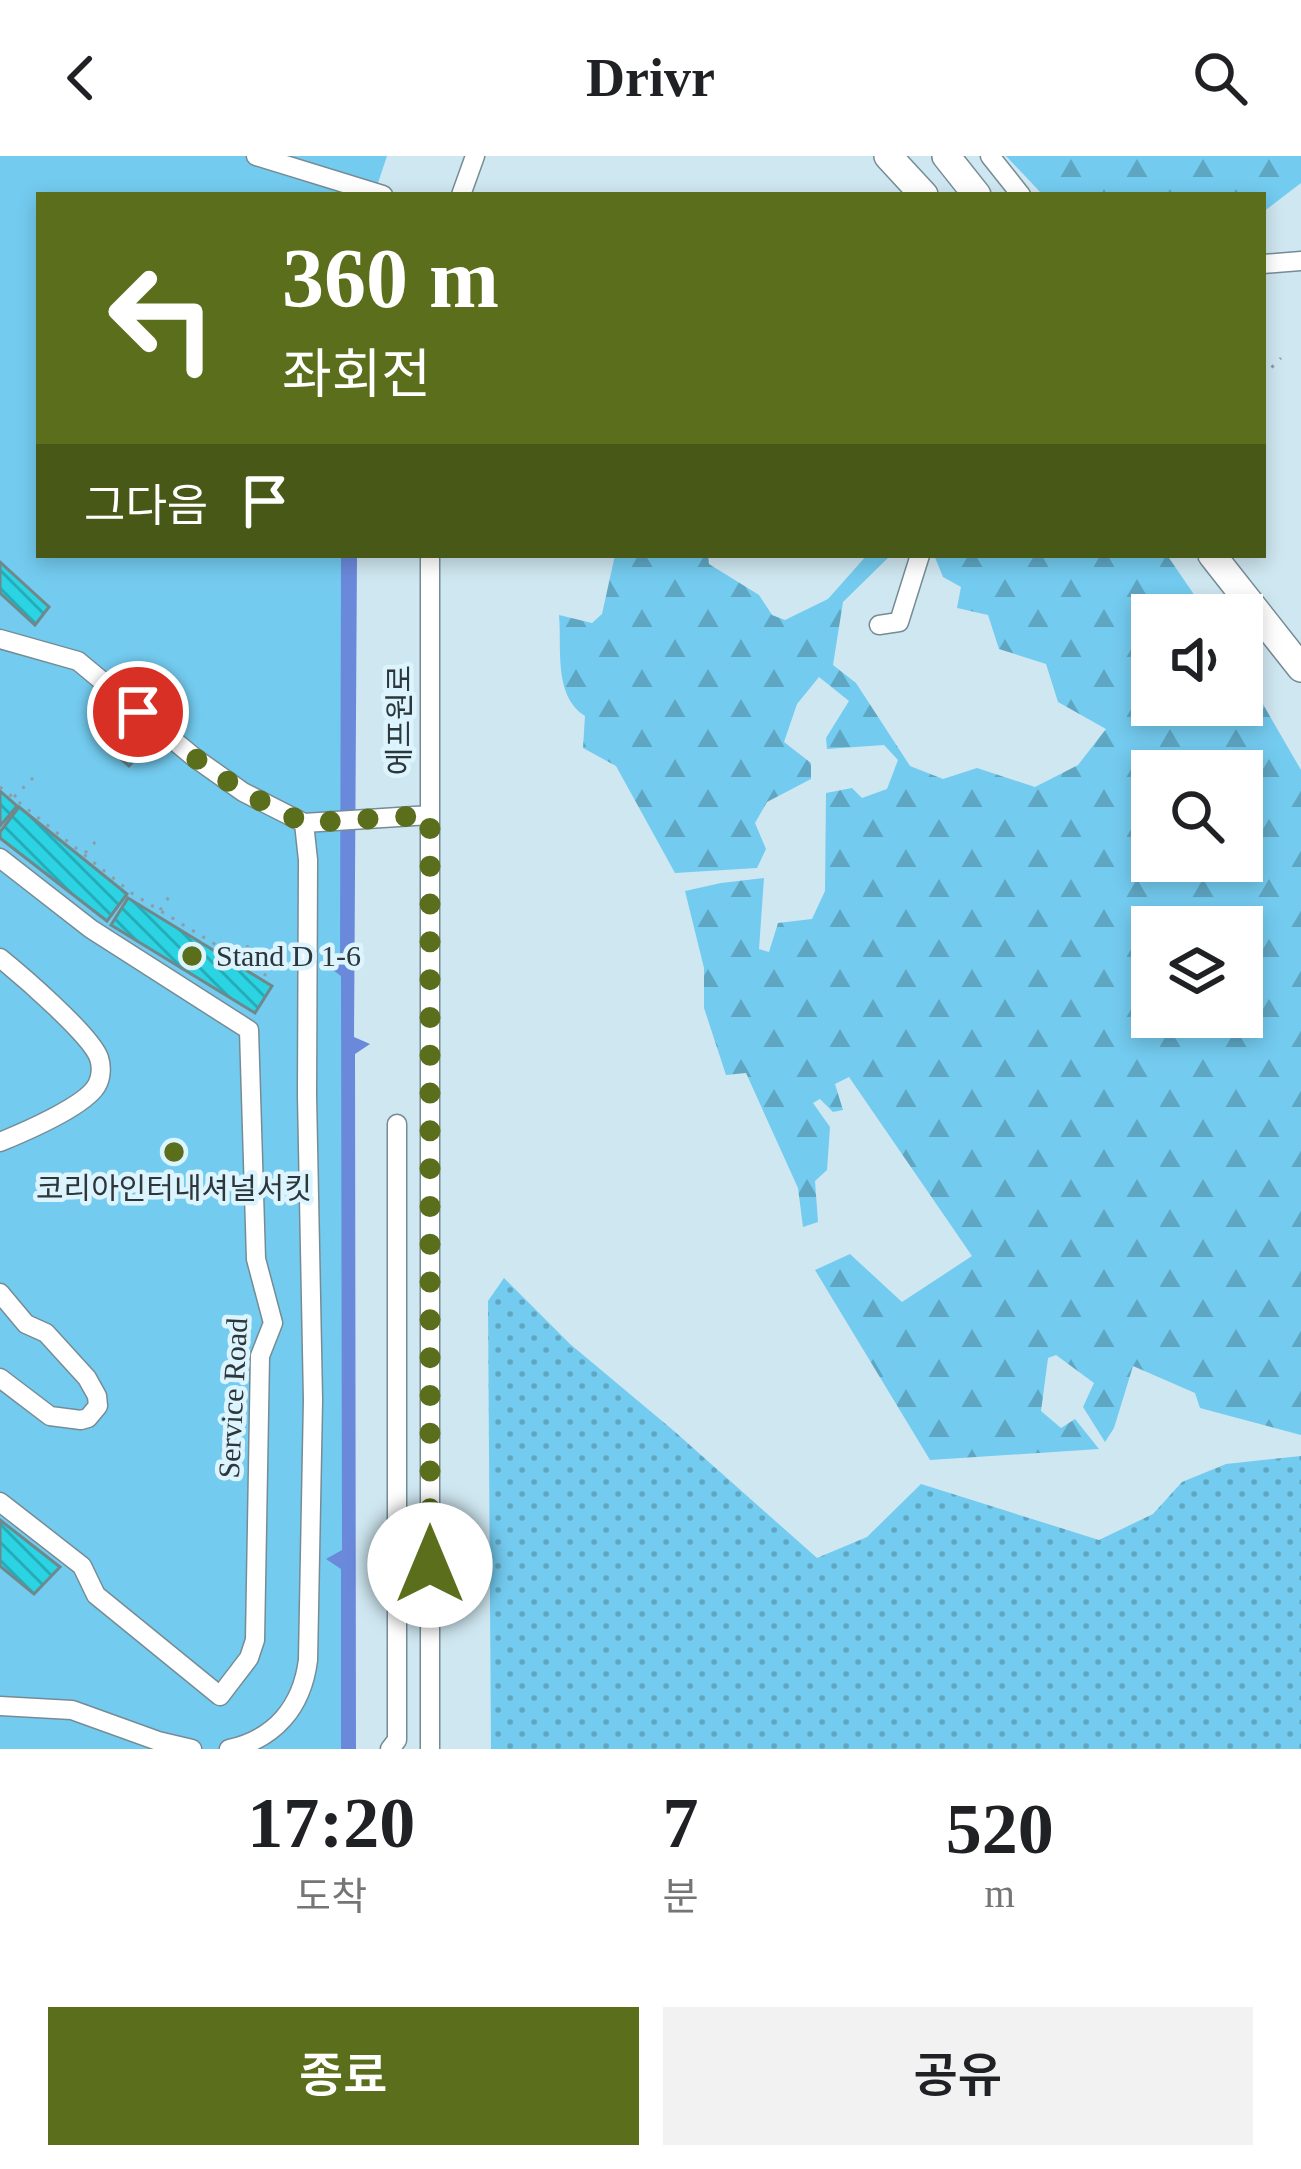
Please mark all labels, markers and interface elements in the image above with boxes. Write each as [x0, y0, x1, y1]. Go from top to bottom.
icon: back [48, 45, 114, 111]
icon: search [1187, 45, 1253, 111]
text: Drivr [586, 48, 715, 108]
text: 360 m [282, 232, 499, 325]
icon: left [84, 240, 240, 396]
text: 좌회전 [282, 345, 431, 405]
icon: arrive [232, 468, 298, 534]
text: 그다음 [84, 481, 208, 531]
map controls [1131, 594, 1263, 1038]
button: sound [1131, 594, 1263, 726]
pin [87, 661, 189, 763]
street label: 에프원로 [383, 665, 416, 775]
icon: arrive [105, 679, 171, 745]
button: search [1131, 750, 1263, 882]
button: layers [1131, 906, 1263, 1038]
place label: Stand D 1-6 [216, 939, 361, 972]
marker: Stand D 1-6 [179, 943, 205, 969]
marker: 코리아인터내셔널서킷 [161, 1139, 187, 1165]
place label: 코리아인터내셔널서킷 [36, 1172, 312, 1205]
street label: Service Road [212, 1317, 253, 1479]
position arrow [367, 1502, 493, 1628]
text: 17:20 [247, 1783, 415, 1863]
text: 7 [662, 1783, 698, 1863]
text: 520 [946, 1789, 1054, 1869]
text: m [985, 1872, 1015, 1915]
text: 도착 [295, 1875, 367, 1918]
text: 분 [663, 1875, 698, 1918]
button: 종료 [48, 2007, 639, 2145]
button: 공유 [663, 2007, 1253, 2145]

